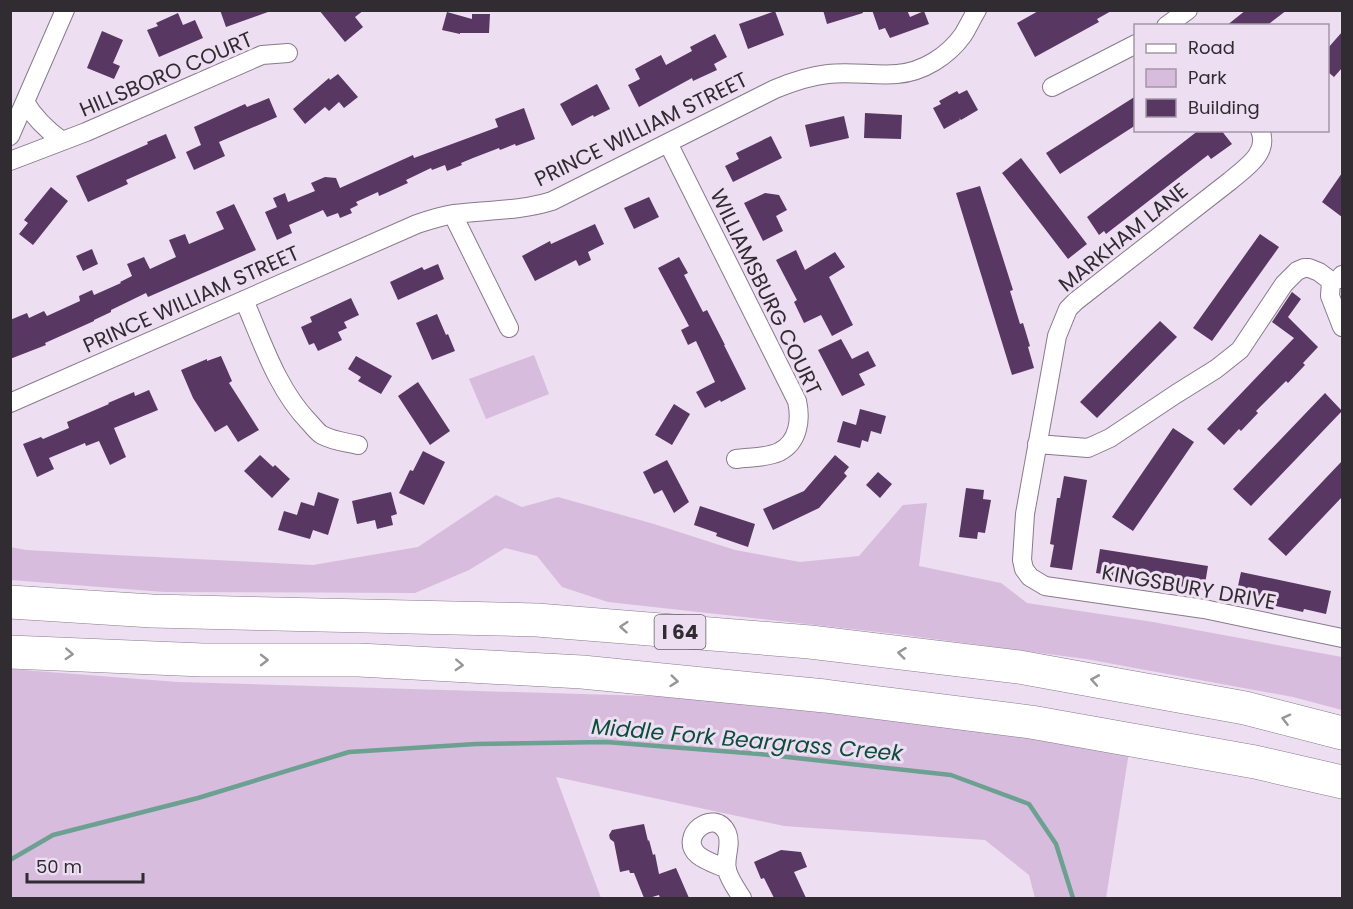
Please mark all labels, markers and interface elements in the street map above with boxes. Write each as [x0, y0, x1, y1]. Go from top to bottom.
street label: HILLSBORO COURT [75, 24, 257, 124]
legend [1134, 24, 1329, 132]
text: Road [1188, 35, 1235, 60]
street label: PRINCE WILLIAM STREET [530, 65, 752, 193]
text: Park [1188, 65, 1227, 90]
text: Building [1188, 95, 1260, 120]
street label: MARKHAM LANE [1052, 176, 1194, 298]
street label: WILLIAMSBURG COURT [703, 184, 829, 400]
street label: PRINCE WILLIAM STREET [78, 238, 304, 360]
street label: KINGSBURY DRIVE [1100, 557, 1278, 617]
road number: I 64 [654, 615, 706, 649]
one-way arrow [619, 621, 628, 634]
one-way arrow [897, 647, 906, 659]
one-way arrow [64, 648, 73, 661]
one-way arrow [259, 654, 268, 666]
one-way arrow [454, 659, 463, 672]
one-way arrow [669, 674, 679, 687]
one-way arrow [1090, 675, 1099, 687]
water label: Middle Fork Beargrass Creek [590, 711, 906, 769]
one-way arrow [1281, 713, 1291, 726]
scale bar [27, 846, 142, 884]
text: 50 m [36, 854, 82, 879]

